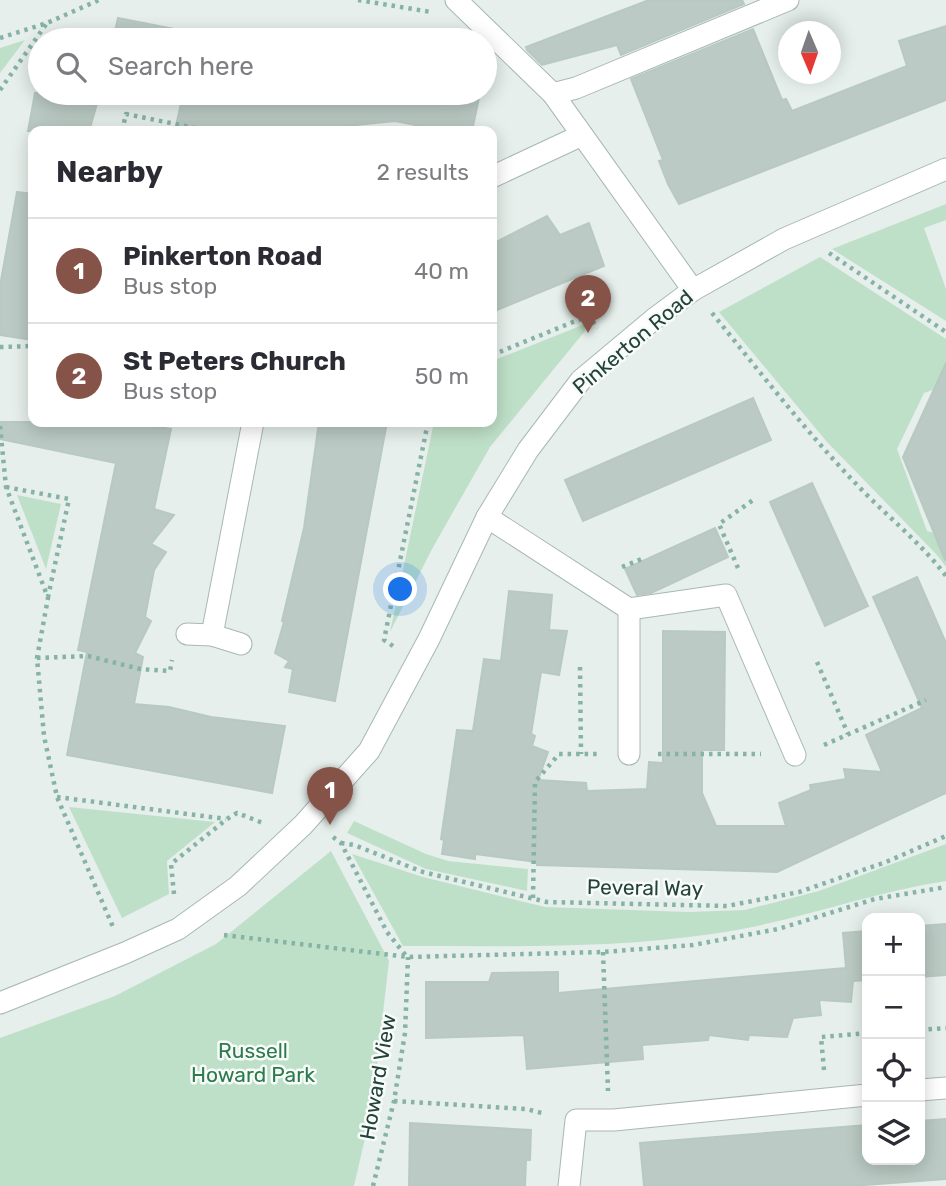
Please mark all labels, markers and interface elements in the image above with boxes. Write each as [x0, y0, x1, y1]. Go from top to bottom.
north arrow [778, 21, 841, 84]
search box [28, 28, 497, 105]
icon: search [52, 48, 90, 86]
text: Search here [108, 51, 254, 82]
text: Nearby [56, 154, 163, 190]
text: 2 results [377, 158, 469, 186]
text: Pinkerton Road [123, 241, 322, 272]
text: 1 [73, 257, 85, 285]
text: 40 m [414, 257, 469, 285]
text: Bus stop [123, 272, 217, 300]
pin: 2 [565, 275, 611, 333]
street label: Pinkerton Road [567, 284, 698, 399]
text: St Peters Church [123, 346, 346, 377]
text: 2 [72, 362, 86, 390]
text: 50 m [415, 362, 469, 390]
text: Bus stop [123, 377, 217, 405]
your location [383, 572, 417, 606]
pin: 1 [307, 767, 353, 825]
street label: Peveral Way [587, 874, 704, 901]
map controls [862, 913, 925, 1165]
button: + [862, 913, 925, 976]
button: − [862, 976, 925, 1039]
street label: Howard View [354, 1012, 401, 1142]
park label: Russell Howard Park [191, 1038, 315, 1087]
button: locate [862, 1039, 925, 1102]
button: layers [862, 1102, 925, 1165]

